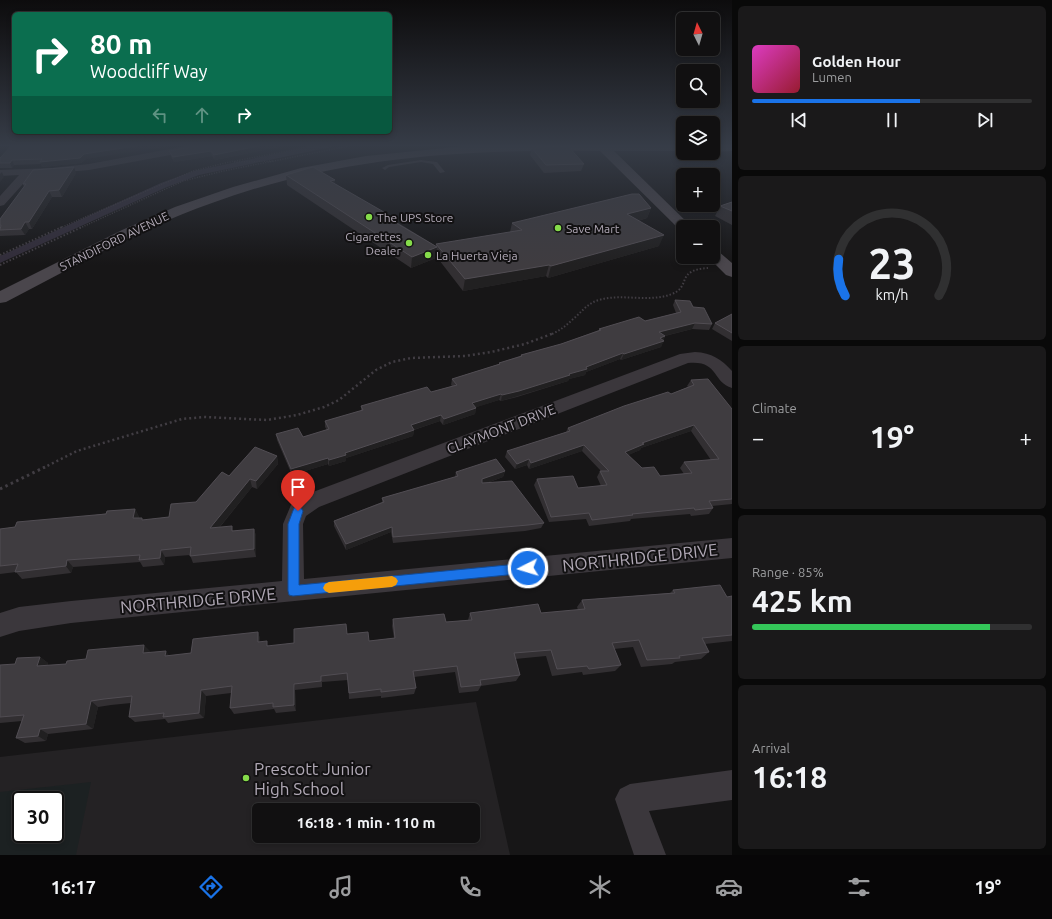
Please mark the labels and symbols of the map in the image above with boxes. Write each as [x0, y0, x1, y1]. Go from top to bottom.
north arrow [676, 12, 720, 56]
street label: STANDIFORD AVENUE [57, 209, 171, 273]
place label: The UPS Store [377, 211, 453, 224]
marker: The UPS Store [364, 212, 374, 222]
place label: Save Mart [566, 222, 620, 235]
marker: Save Mart [553, 223, 563, 233]
place label: Cigarettes Dealer [345, 230, 401, 257]
marker: Cigarettes Dealer [404, 238, 414, 248]
place label: La Huerta Vieja [436, 249, 518, 262]
marker: La Huerta Vieja [423, 250, 433, 260]
street label: CLAYMONT DRIVE [444, 401, 558, 457]
pin [281, 470, 315, 511]
street label: NORTHRIDGE DRIVE [561, 539, 719, 575]
position arrow [507, 547, 549, 589]
street label: NORTHRIDGE DRIVE [119, 584, 277, 616]
place label: Prescott Junior High School [254, 759, 371, 798]
marker: Prescott Junior High School [241, 773, 251, 783]
speed limit sign: 30 [12, 791, 64, 843]

